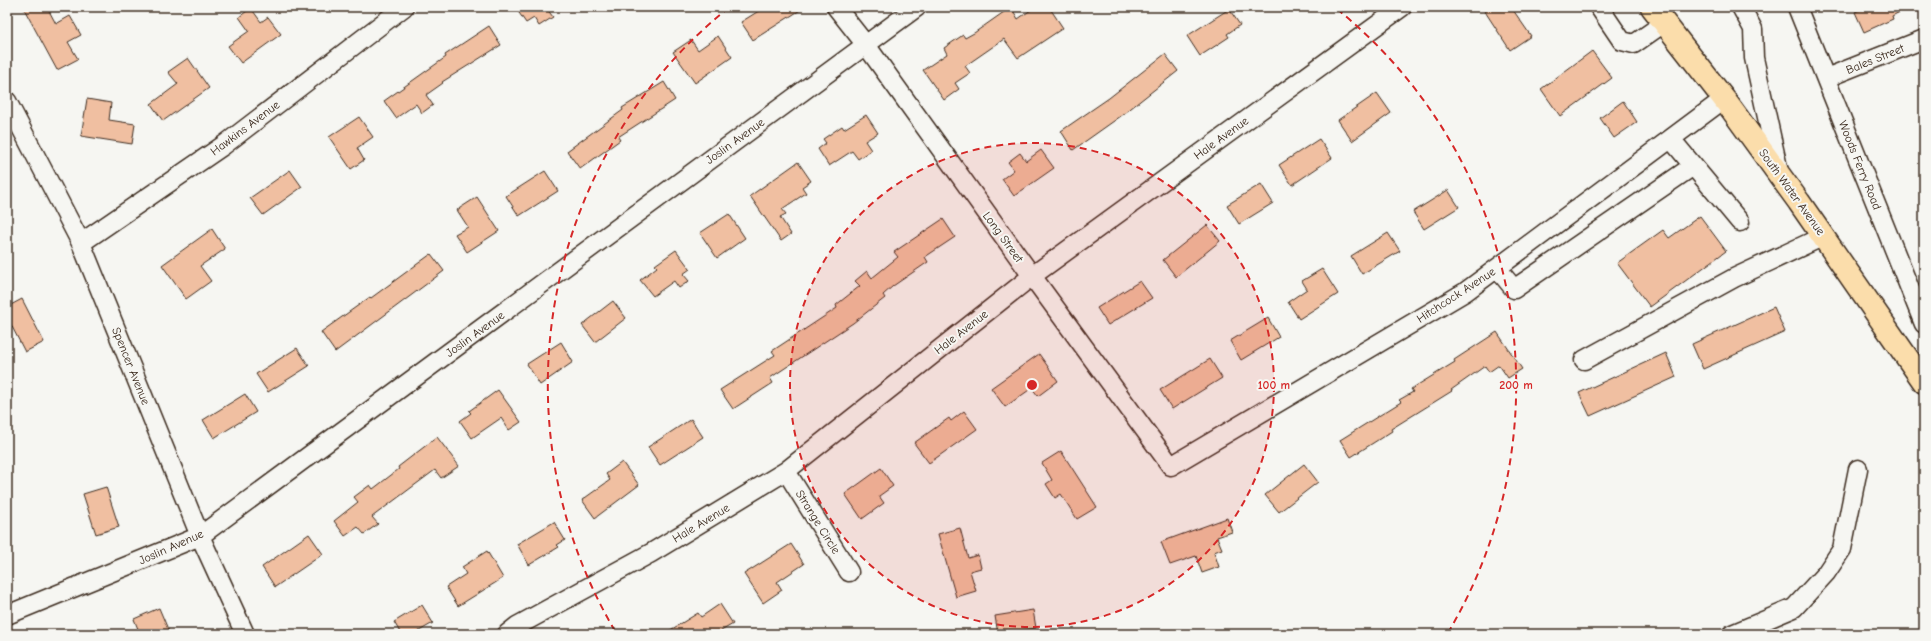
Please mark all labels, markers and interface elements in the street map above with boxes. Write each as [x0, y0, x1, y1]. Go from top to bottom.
street label: Bales Street [1844, 41, 1907, 77]
street label: Hawkins Avenue [208, 98, 282, 158]
street label: Hale Avenue [1191, 114, 1251, 162]
street label: Joslin Avenue [703, 115, 767, 167]
street label: Woods Ferry Road [1836, 118, 1884, 212]
street label: South Water Avenue [1756, 146, 1828, 238]
street label: Long Street [980, 209, 1026, 266]
street label: Hitchcock Avenue [1414, 264, 1498, 326]
street label: Hale Avenue [931, 307, 991, 357]
street label: Joslin Avenue [443, 308, 507, 360]
street label: Spencer Avenue [109, 325, 153, 407]
centre of rings [1025, 378, 1039, 392]
text: 100 m [1258, 378, 1290, 392]
text: 200 m [1499, 378, 1533, 392]
street label: Strange Circle [793, 487, 843, 557]
street label: Hale Avenue [670, 501, 732, 545]
street label: Joslin Avenue [137, 527, 205, 567]

